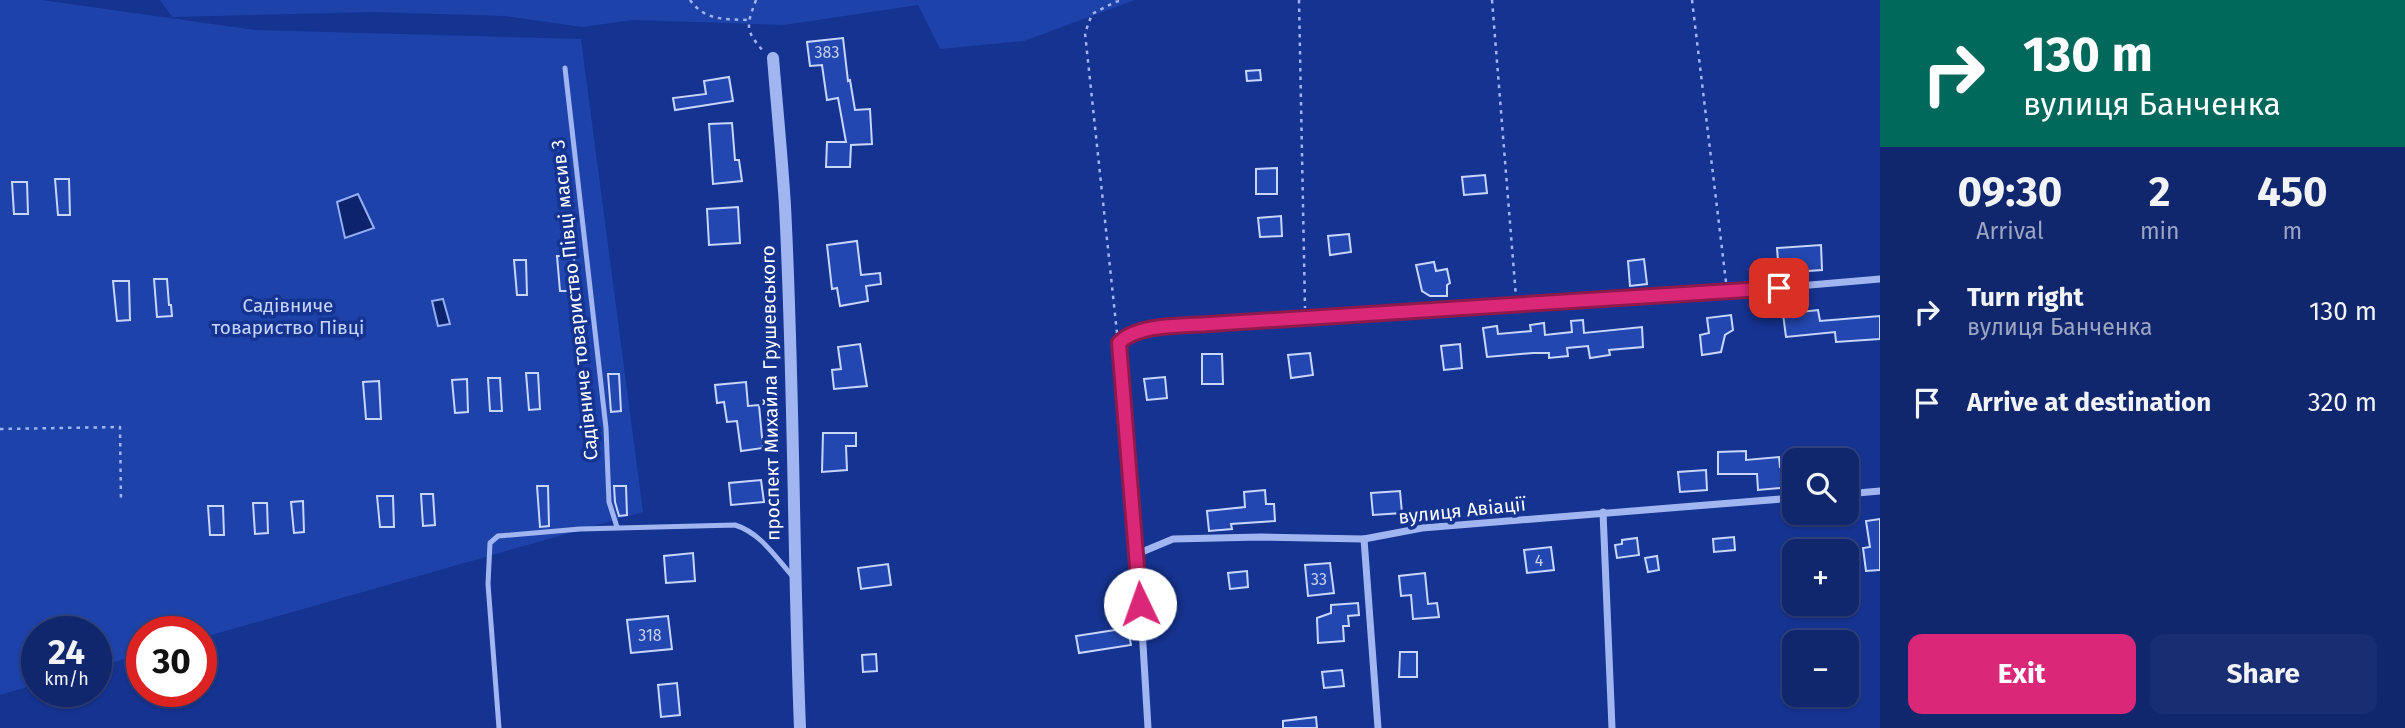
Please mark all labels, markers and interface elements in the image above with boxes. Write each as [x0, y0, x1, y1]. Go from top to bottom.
text: 130 m [2023, 25, 2153, 84]
icon: right [1908, 28, 1999, 119]
house number: 383 [815, 43, 839, 62]
text: вулиця Банченка [2023, 85, 2281, 123]
street label: Садівниче товариство Півці масив 3 [546, 138, 603, 461]
text: 09:30 [1958, 167, 2062, 217]
text: 2 [2149, 167, 2171, 217]
text: 450 [2257, 167, 2327, 217]
text: Arrival [1976, 217, 2044, 245]
text: min [2140, 217, 2180, 245]
text: m [2282, 217, 2302, 245]
street label: проспект Михайла Грушевського [756, 245, 785, 541]
pin [1749, 258, 1809, 318]
icon: arrive [1760, 269, 1798, 307]
text: Turn right [1967, 282, 2084, 313]
icon: right [1908, 293, 1946, 331]
park label: Садівниче товариство Півці [212, 294, 364, 339]
text: 130 m [2309, 296, 2377, 327]
text: вулиця Банченка [1967, 313, 2152, 341]
icon: arrive [1908, 384, 1946, 422]
text: Arrive at destination [1967, 387, 2211, 418]
text: 320 m [2308, 387, 2377, 418]
map controls [1782, 448, 1859, 707]
button: search [1782, 448, 1859, 525]
street label: вулиця Авіації [1397, 492, 1528, 529]
button: + [1782, 539, 1859, 616]
house number: 4 [1535, 551, 1544, 570]
position arrow [1103, 567, 1177, 641]
house number: 33 [1311, 570, 1327, 589]
speed limit sign: 30 [126, 616, 217, 707]
house number: 318 [638, 626, 662, 645]
button: − [1782, 630, 1859, 707]
text: 24 [48, 631, 85, 673]
button: Exit [1908, 634, 2136, 714]
button: Share [2150, 634, 2377, 714]
text: km/h [44, 668, 89, 690]

